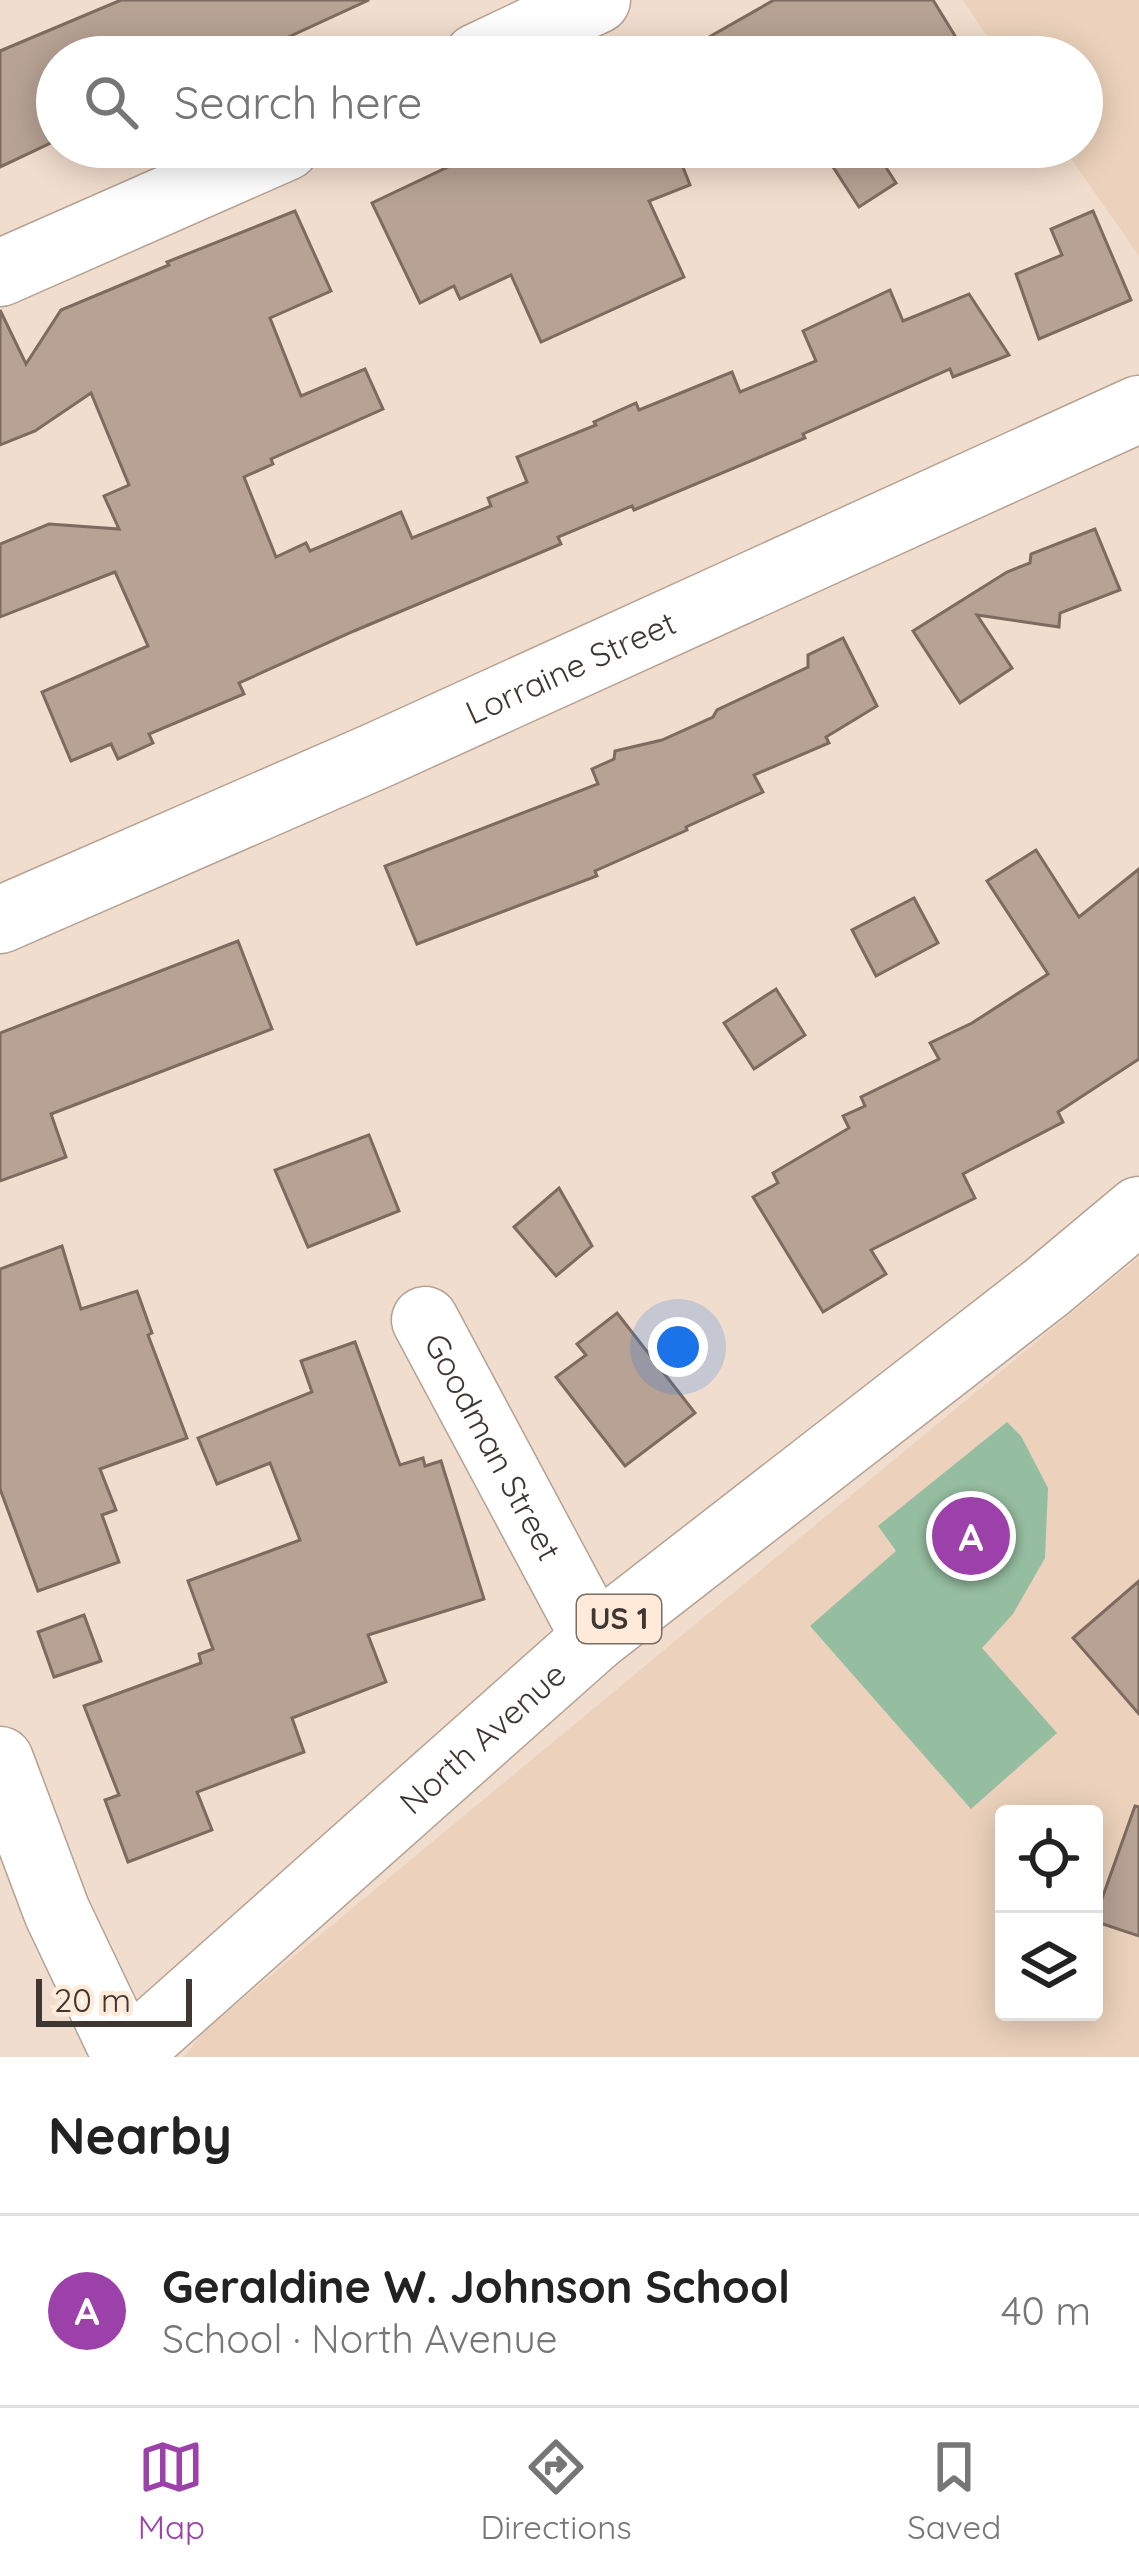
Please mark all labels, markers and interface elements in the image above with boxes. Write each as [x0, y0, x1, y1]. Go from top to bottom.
search box [36, 36, 1103, 168]
icon: search [78, 69, 144, 135]
text: Search here [174, 74, 422, 130]
street label: Lorraine Street [459, 601, 682, 733]
your location [648, 1317, 708, 1377]
street label: Goodman Street [416, 1326, 571, 1567]
pin: A [932, 1491, 1010, 1581]
road number: US 1 [577, 1595, 661, 1643]
street label: North Avenue [391, 1653, 574, 1822]
map controls [995, 1805, 1103, 2021]
button: locate [995, 1805, 1103, 1913]
button: layers [995, 1913, 1103, 2021]
scale bar [36, 1973, 192, 2026]
text: 20 m [54, 1979, 131, 2020]
text: Nearby [48, 2103, 232, 2167]
text: Geraldine W. Johnson School [162, 2258, 790, 2314]
text: A [75, 2286, 99, 2335]
text: 40 m [1001, 2286, 1091, 2335]
text: School · North Avenue [162, 2314, 558, 2363]
tab: Map [138, 2434, 205, 2547]
tab: Directions [480, 2434, 632, 2547]
tab: Saved [907, 2434, 1001, 2547]

